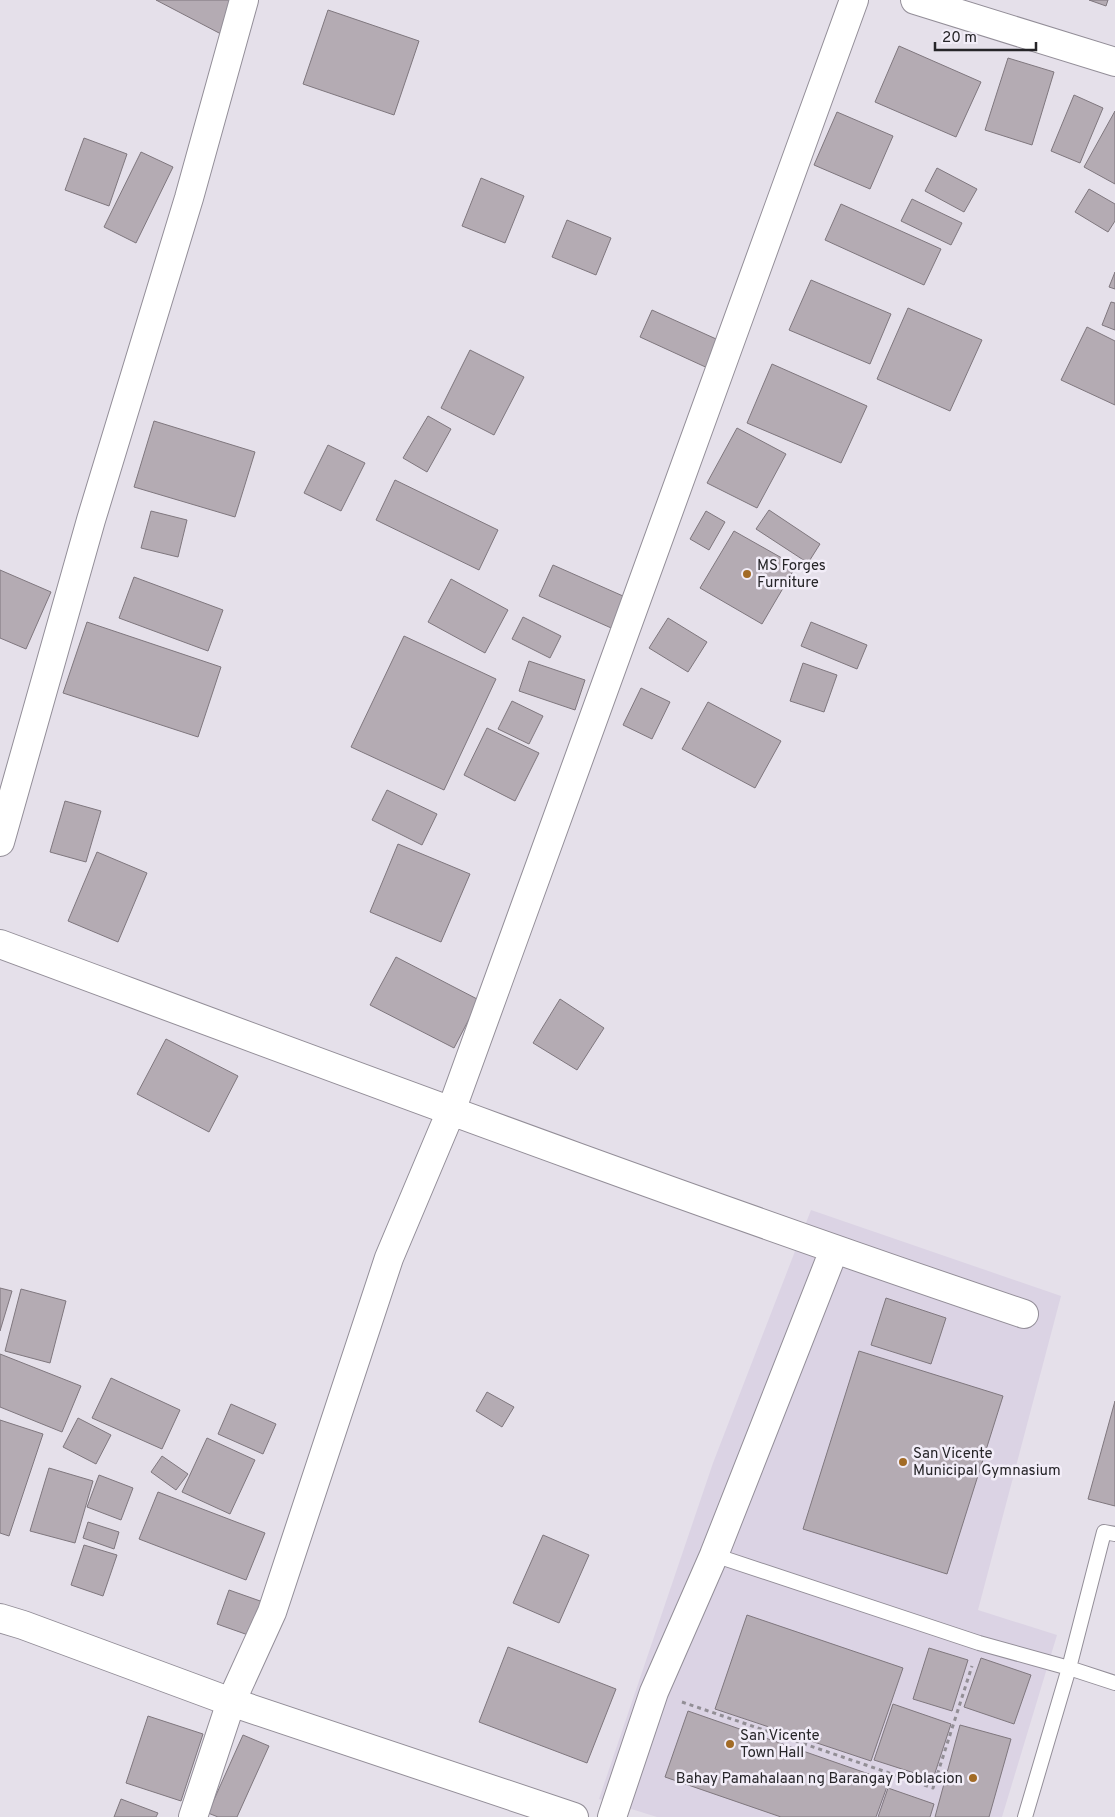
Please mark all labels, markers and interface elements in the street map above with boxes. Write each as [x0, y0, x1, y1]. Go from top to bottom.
scale bar [935, 20, 1036, 52]
text: 20 m [942, 29, 977, 48]
place label: MS Forges Furniture [757, 557, 826, 593]
marker: MS Forges Furniture [741, 568, 753, 580]
place label: San Vicente Municipal Gymnasium [913, 1445, 1061, 1481]
marker: San Vicente Municipal Gymnasium [897, 1456, 909, 1468]
place label: San Vicente Town Hall [740, 1727, 820, 1763]
marker: San Vicente Town Hall [724, 1738, 736, 1750]
place label: Bahay Pamahalaan ng Barangay Poblacion [676, 1770, 963, 1789]
marker: Bahay Pamahalaan ng Barangay Poblacion [967, 1772, 979, 1784]

